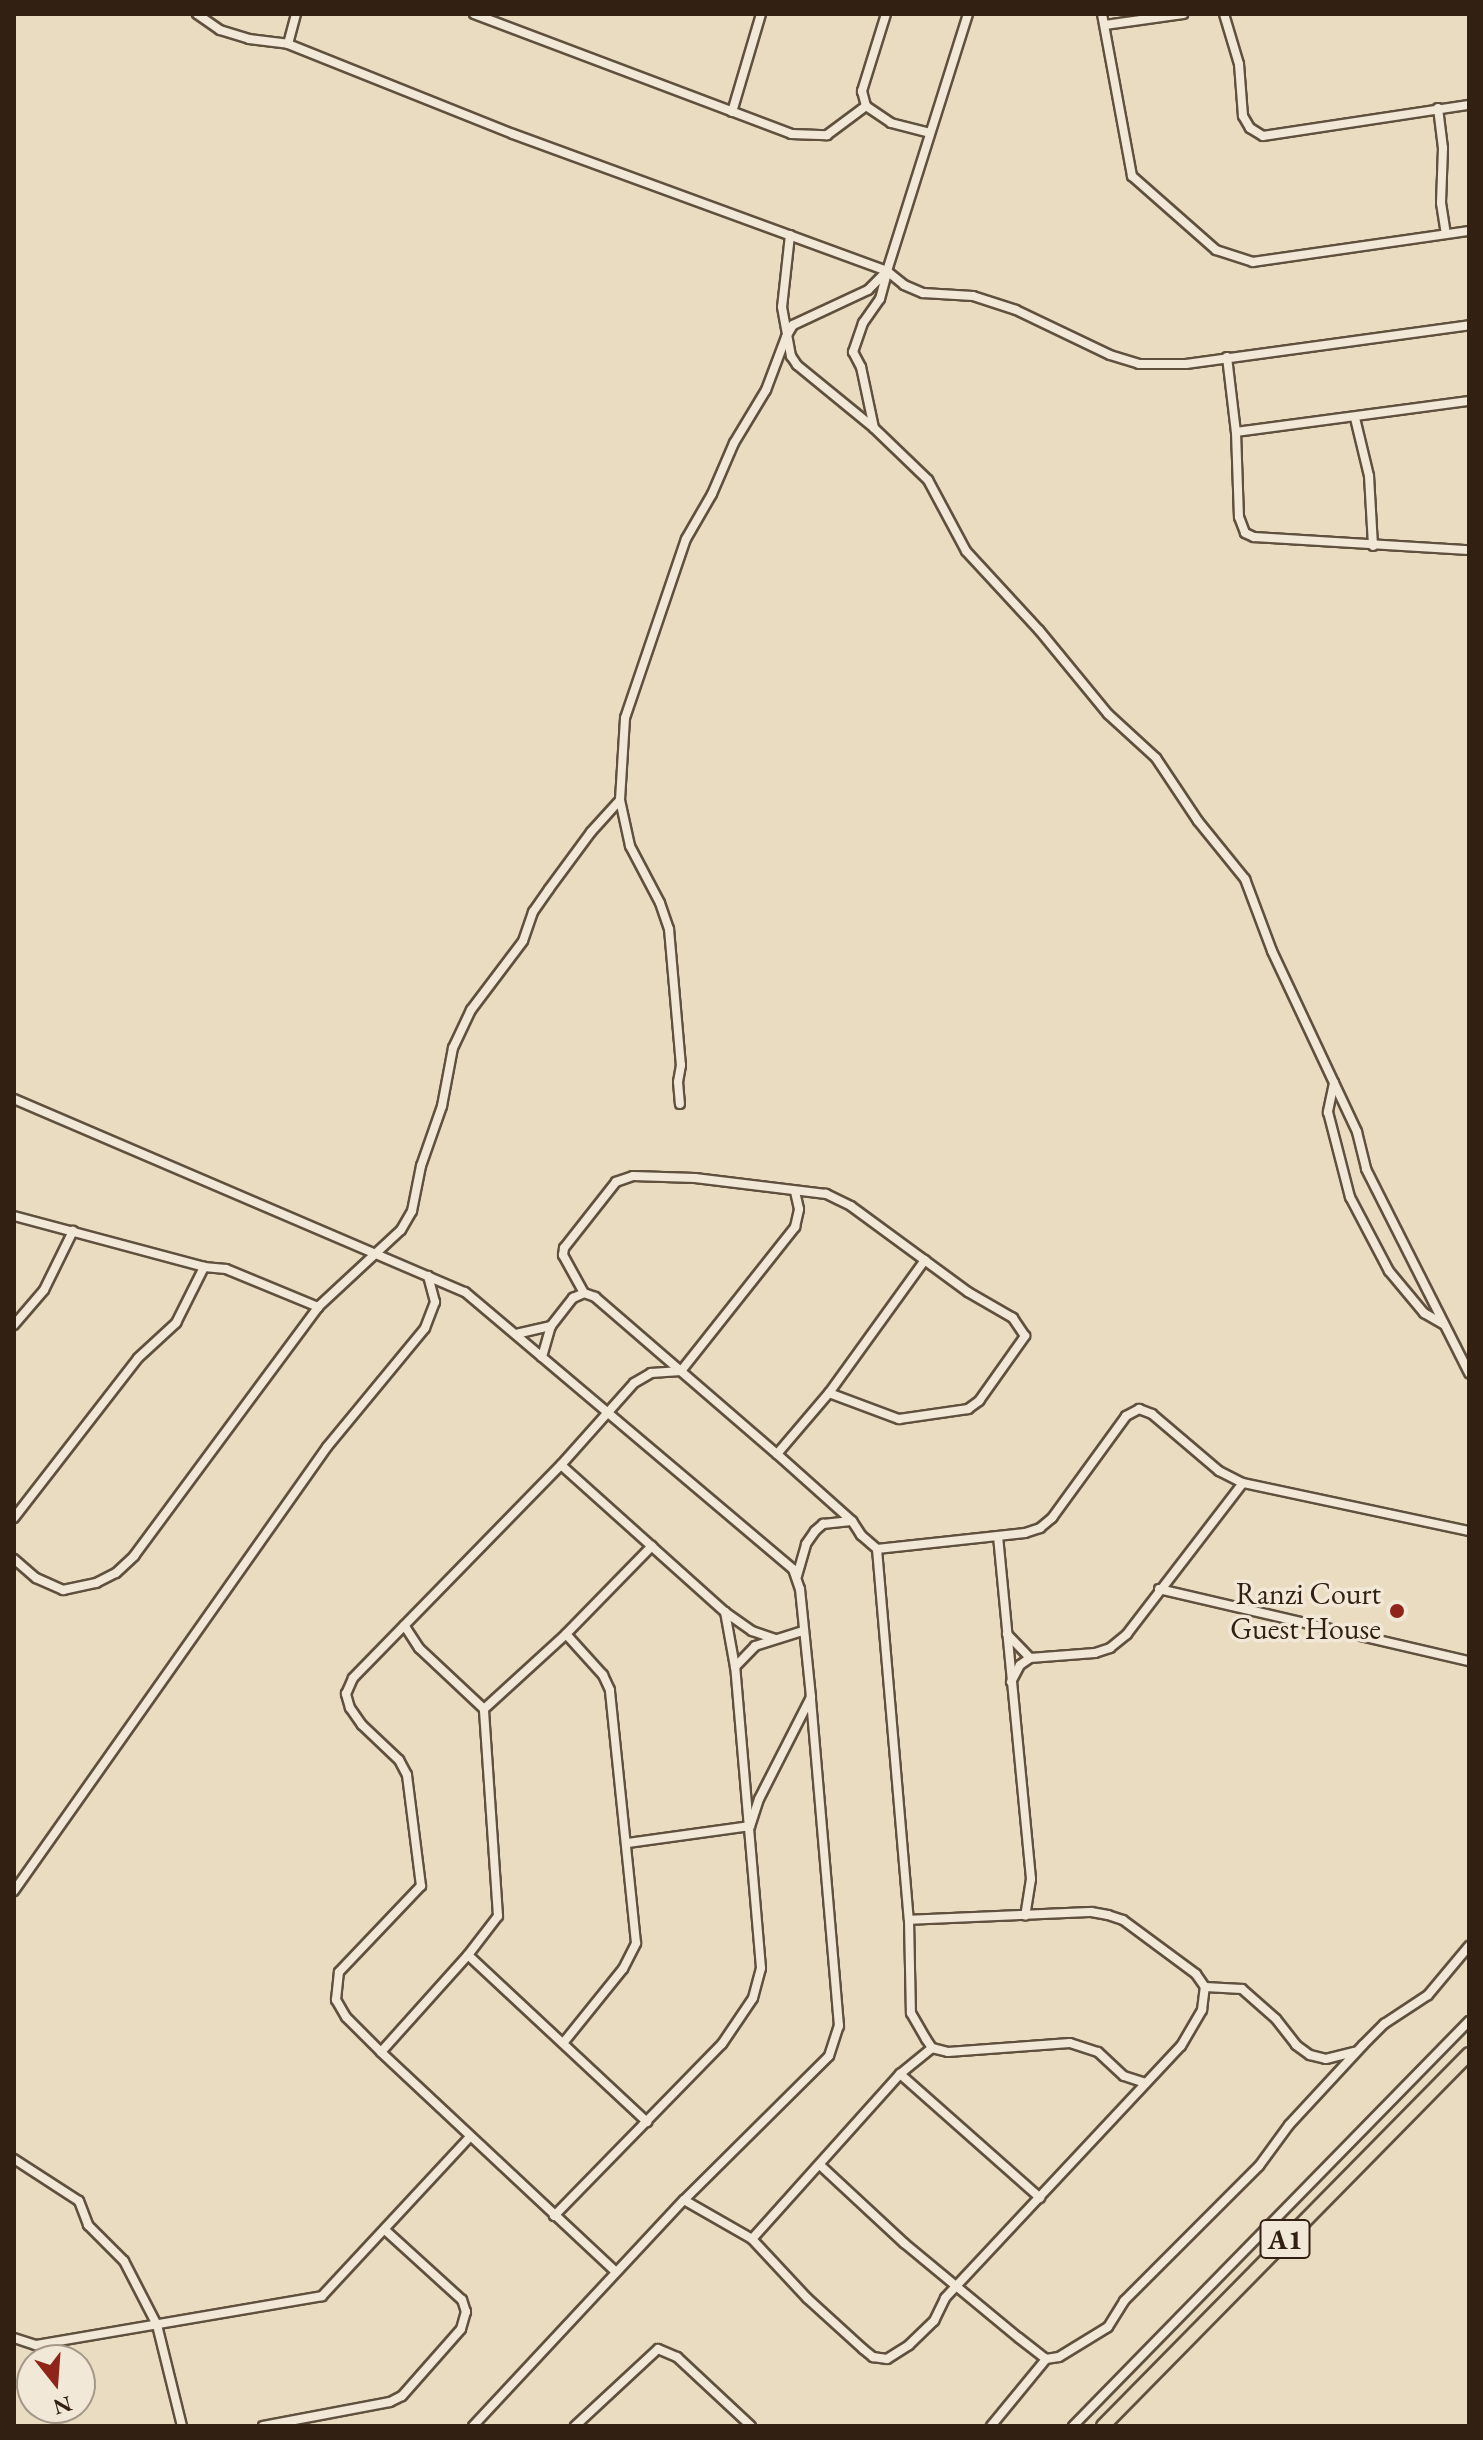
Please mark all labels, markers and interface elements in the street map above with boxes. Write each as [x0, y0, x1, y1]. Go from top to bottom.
place label: Ranzi Court Guest House [1230, 1576, 1381, 1646]
marker: Ranzi Court Guest House [1388, 1602, 1406, 1620]
road number: A1 [1259, 2215, 1311, 2263]
north arrow [16, 2344, 96, 2424]
text: N [50, 2389, 75, 2422]

